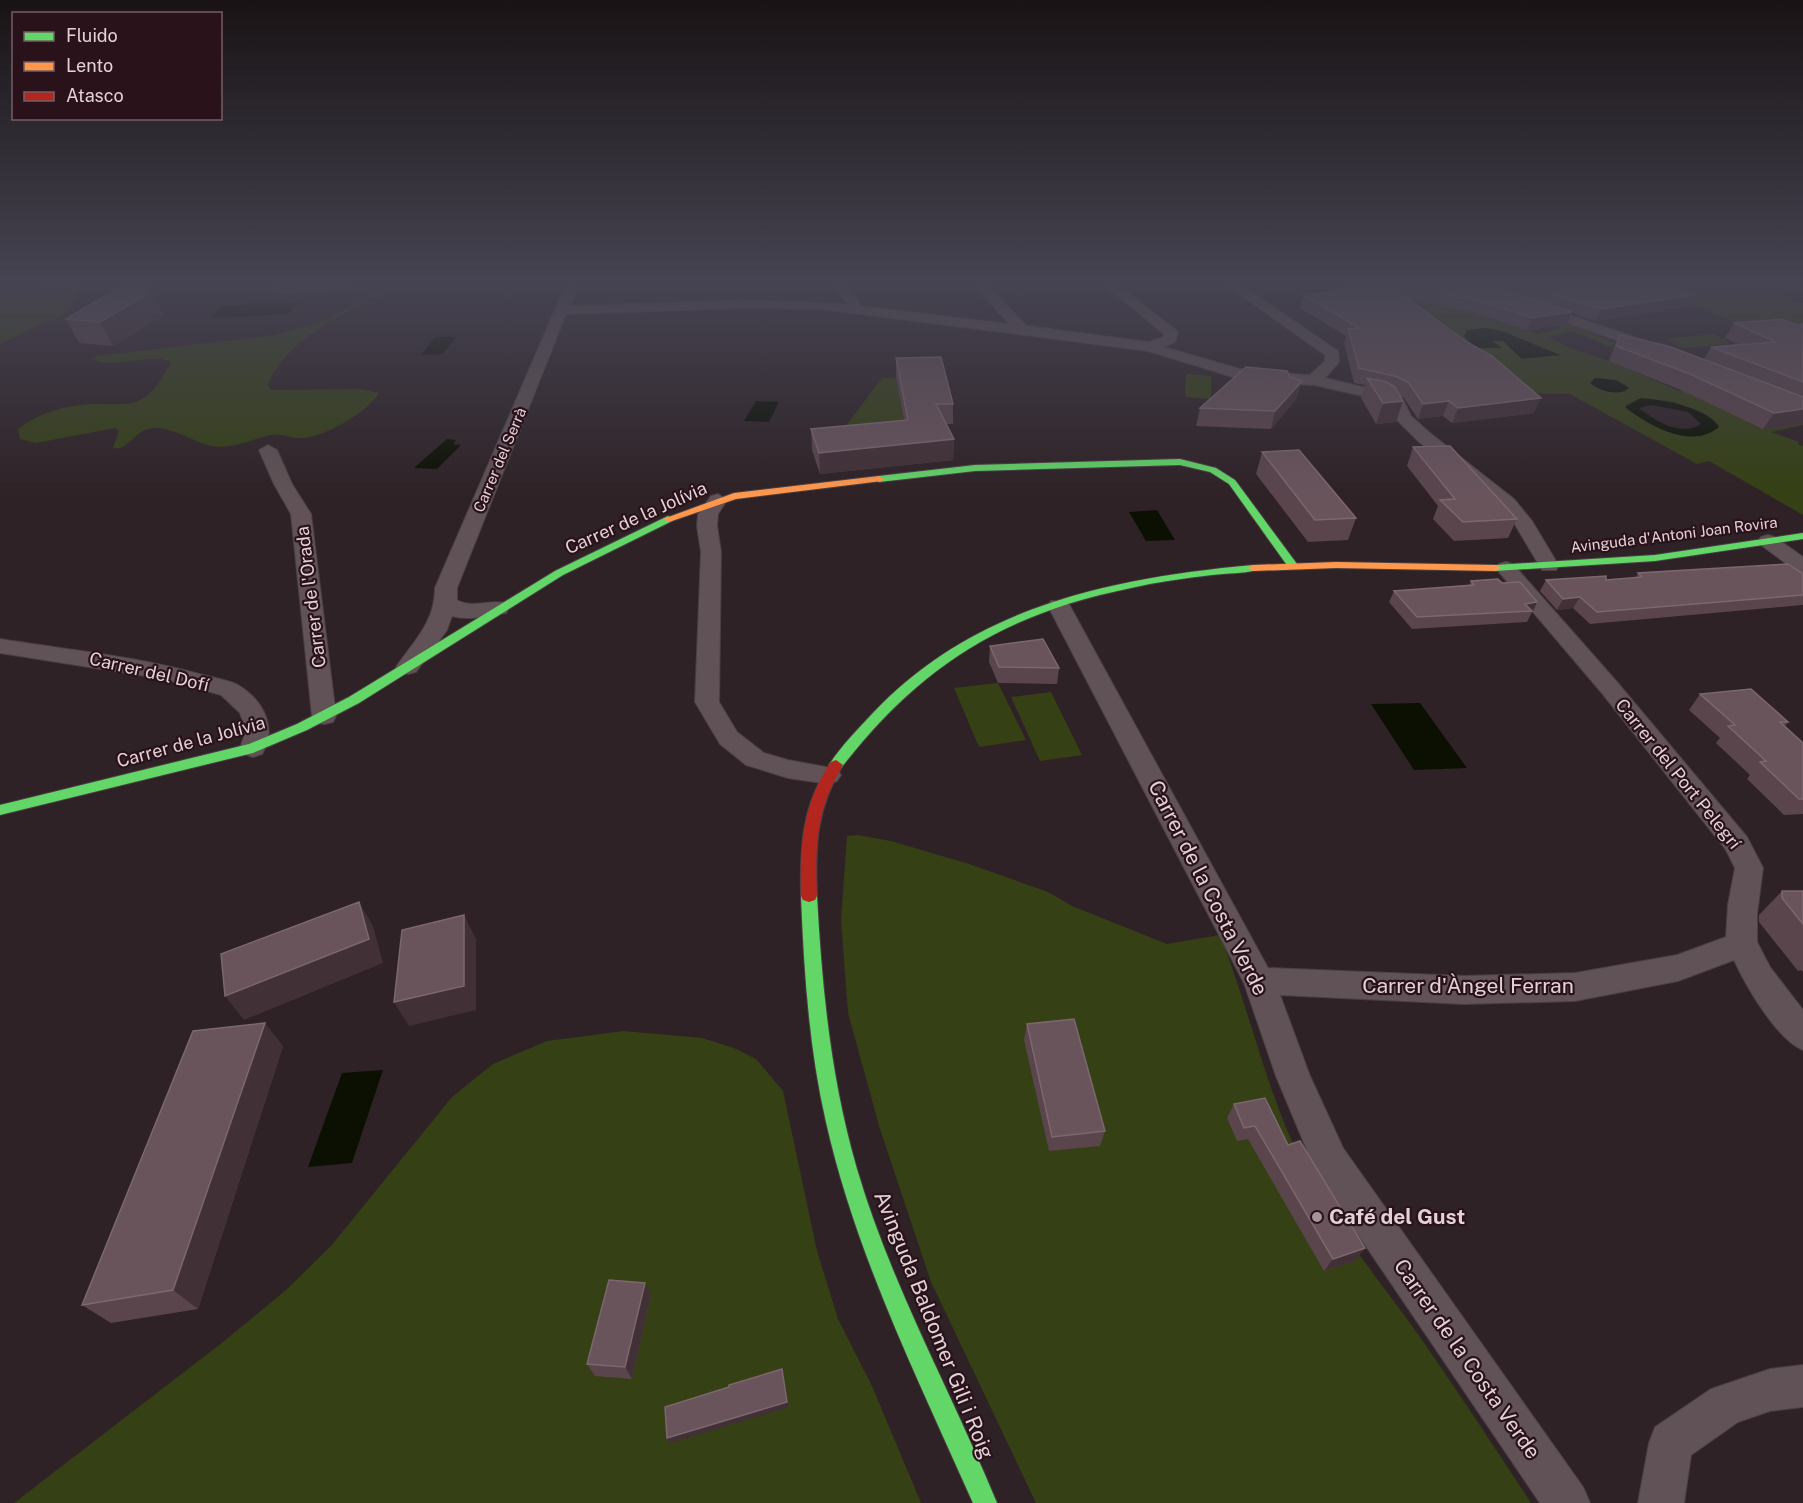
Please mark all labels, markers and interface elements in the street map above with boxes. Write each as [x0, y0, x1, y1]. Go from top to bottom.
legend [12, 12, 222, 120]
text: Fluido [66, 25, 118, 46]
text: Lento [66, 55, 113, 76]
text: Atasco [66, 85, 124, 106]
street label: Carrer del Serrà [470, 405, 529, 515]
street label: Carrer de la Jolívia [562, 477, 710, 558]
street label: Avinguda d'Antoni Joan Rovira [1570, 513, 1778, 556]
street label: Carrer de l'Orada [291, 525, 330, 669]
street label: Carrer del Dofí [87, 648, 212, 696]
street label: Carrer del Port Pelegrí [1611, 694, 1746, 854]
street label: Carrer de la Jolívia [114, 712, 267, 771]
street label: Carrer de la Costa Verde [1143, 776, 1274, 999]
street label: Carrer d'Àngel Ferran [1362, 973, 1574, 998]
street label: Avinguda Baldomer Gili i Roig [869, 1187, 1000, 1462]
place label: Café del Gust [1329, 1204, 1465, 1229]
marker: Café del Gust [1310, 1210, 1324, 1224]
street label: Carrer de la Costa Verde [1389, 1254, 1546, 1463]

